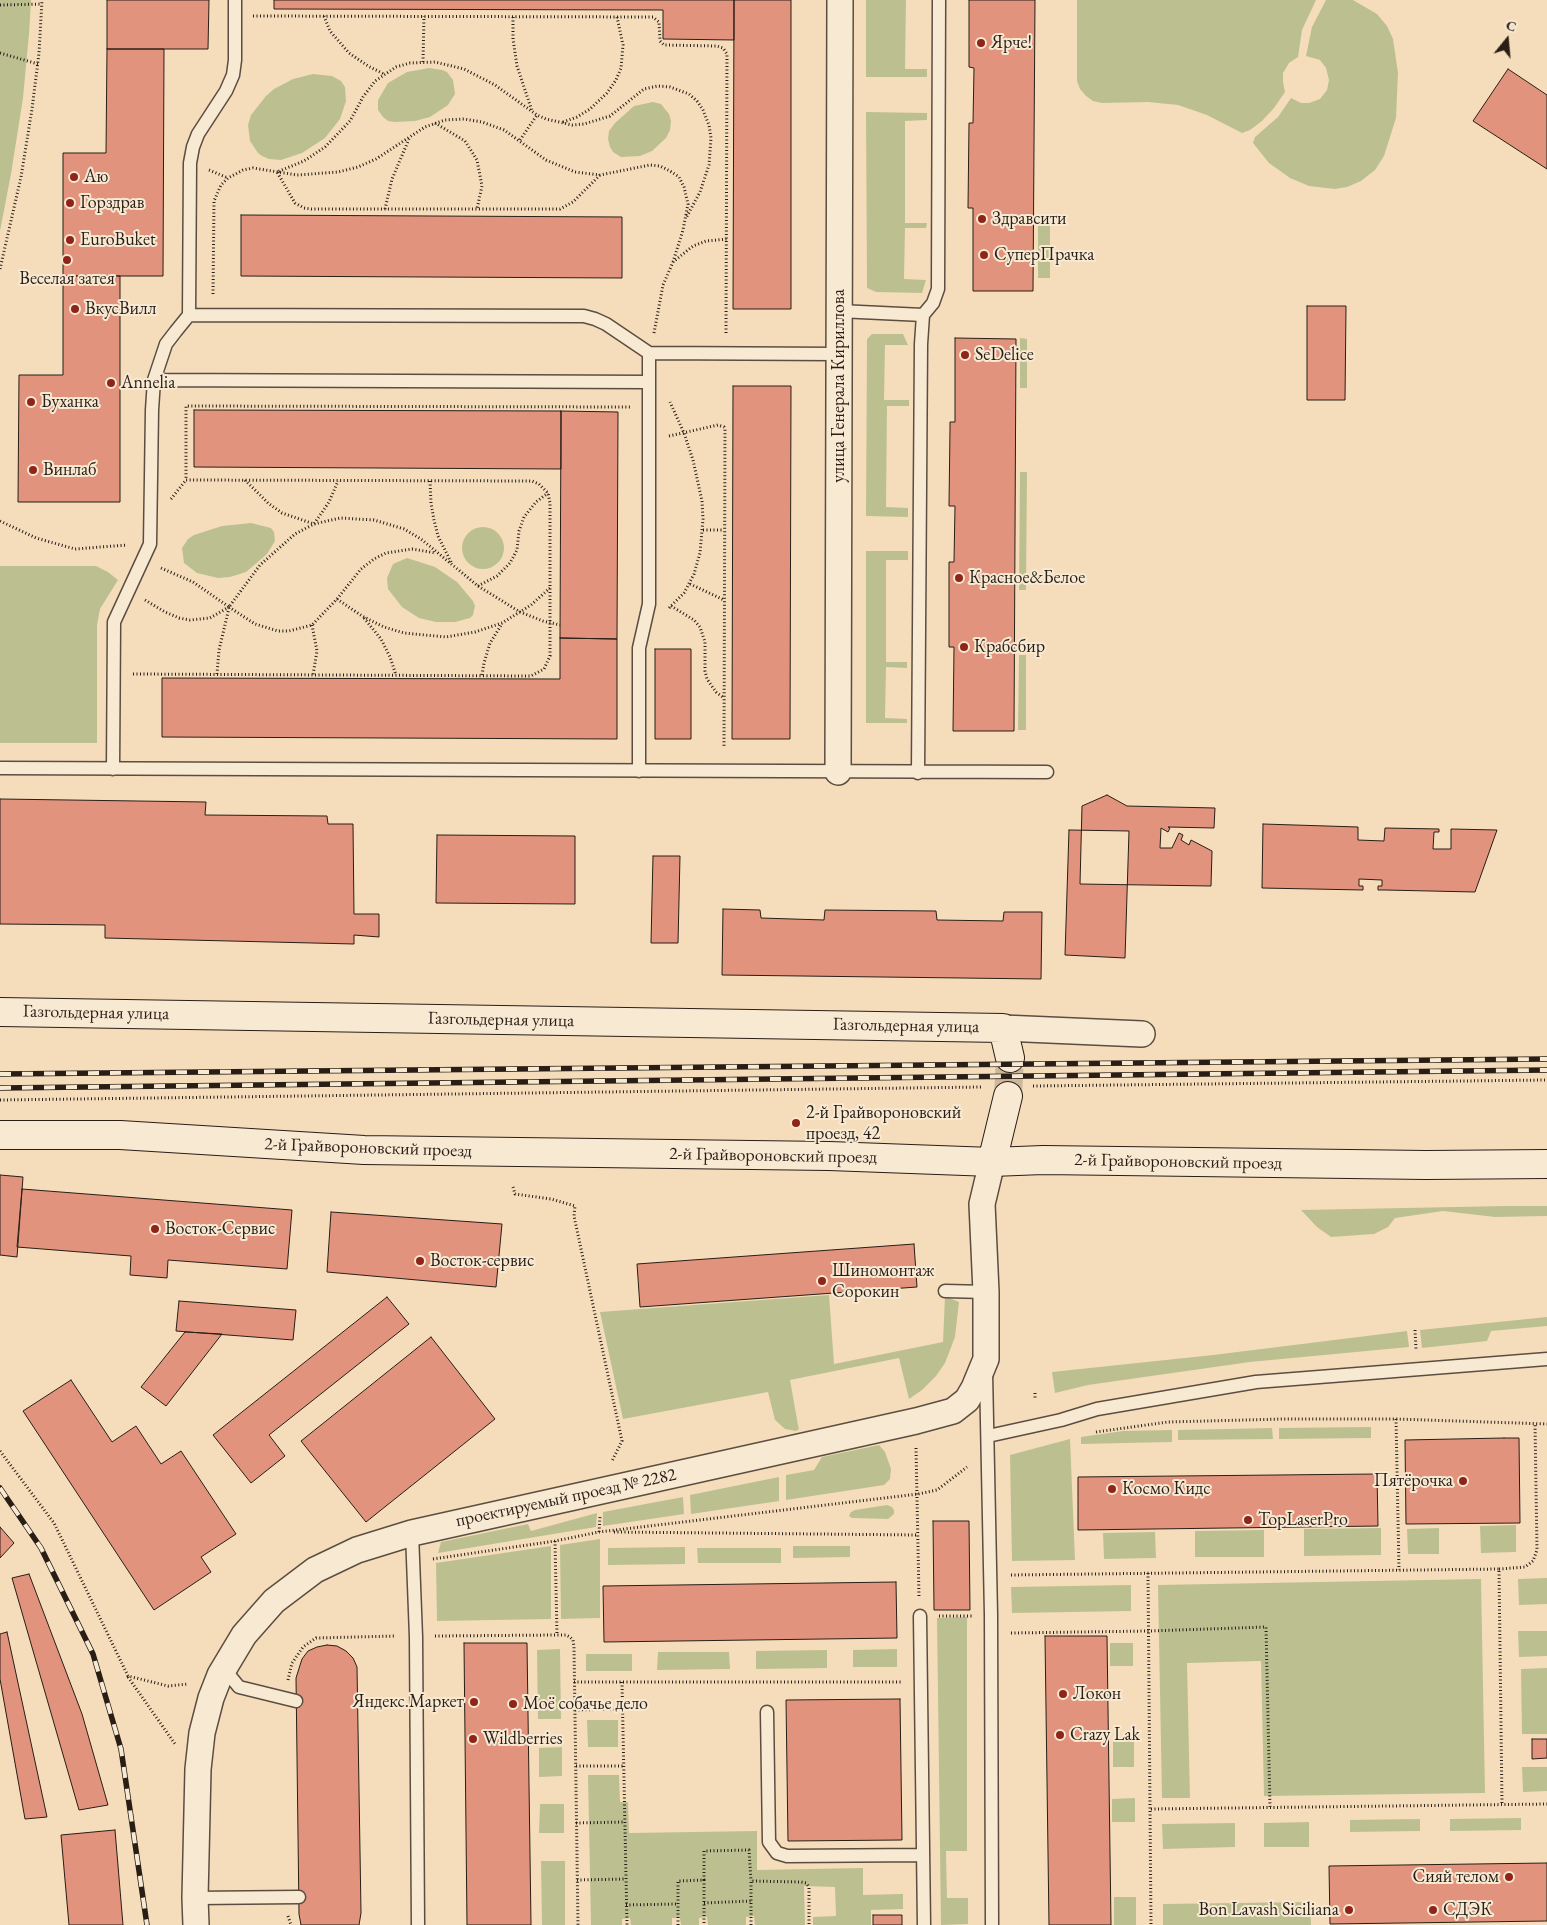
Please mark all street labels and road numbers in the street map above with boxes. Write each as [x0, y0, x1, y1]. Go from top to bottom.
street label: улица Генерала Кириллова [828, 289, 850, 483]
street label: Газгольдерная улица [23, 1001, 169, 1025]
street label: Газгольдерная улица [428, 1008, 574, 1032]
street label: Газгольдерная улица [833, 1014, 979, 1038]
street label: 2-й Грайвороновский проезд [264, 1134, 472, 1162]
street label: 2-й Грайвороновский проезд [669, 1143, 877, 1169]
street label: 2-й Грайвороновский проезд [1074, 1149, 1282, 1175]
street label: проектируемый проезд № 2282 [454, 1464, 678, 1532]

